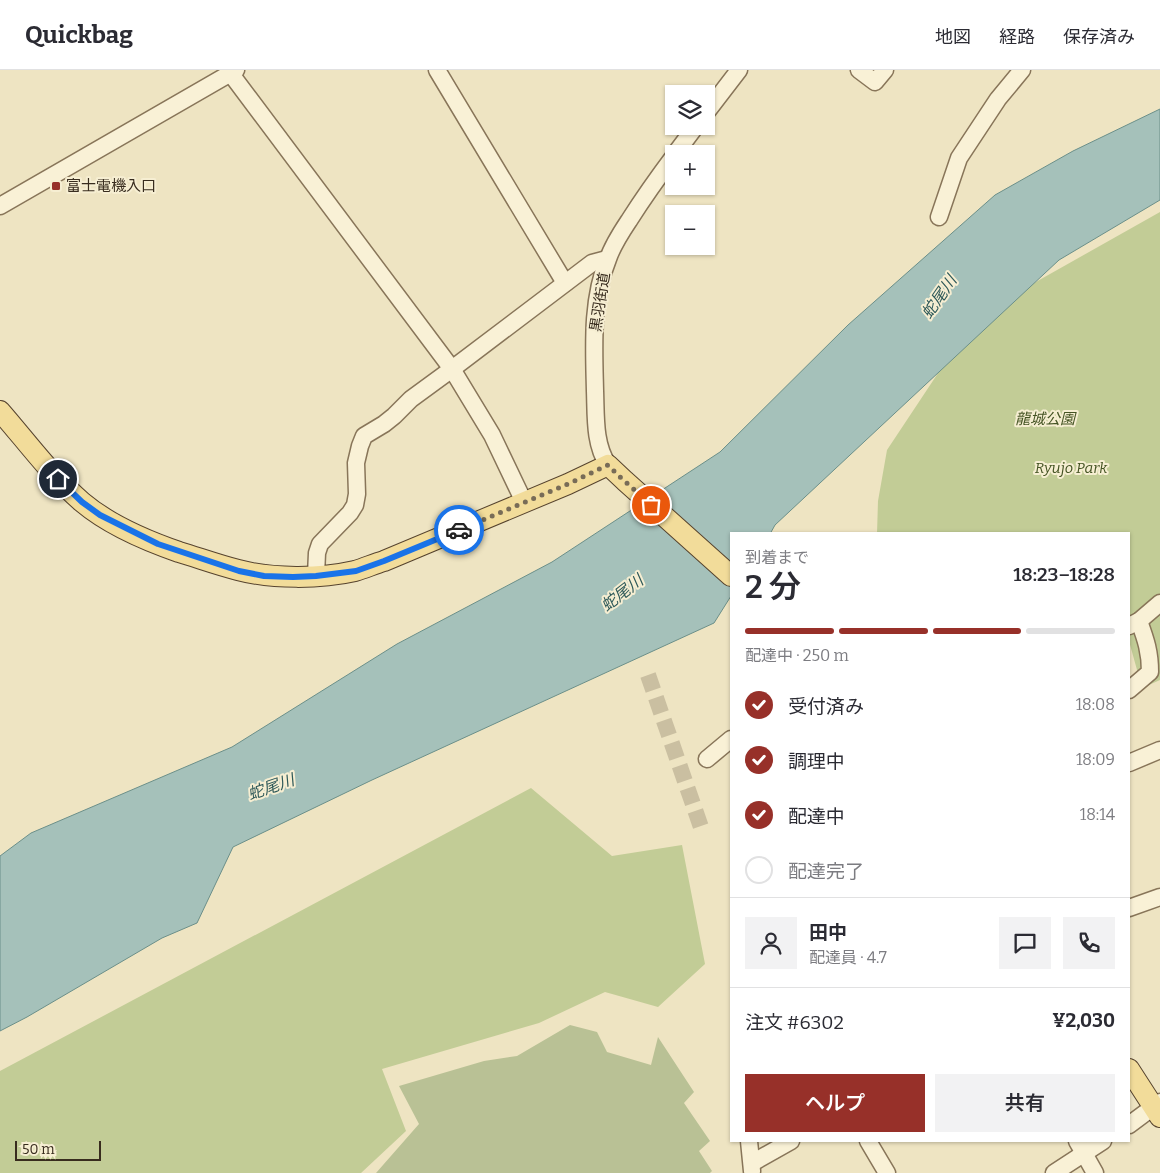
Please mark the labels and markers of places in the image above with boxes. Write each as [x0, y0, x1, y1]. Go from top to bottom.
place label: 富士電機入口 [66, 177, 156, 195]
marker: 富士電機入口 [50, 180, 62, 192]
pin [37, 458, 79, 500]
pin [630, 484, 672, 526]

